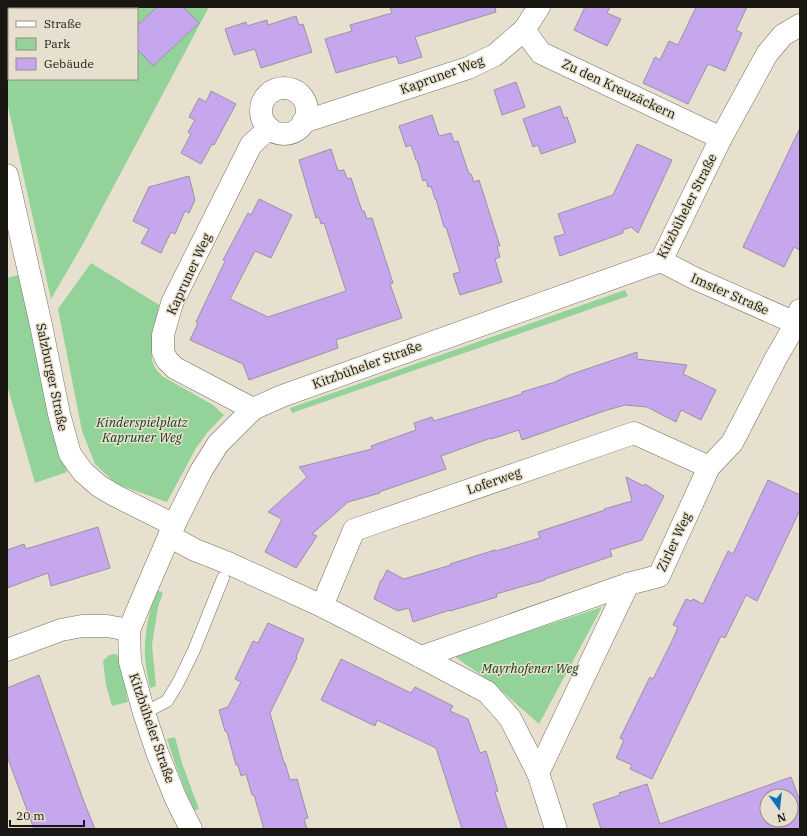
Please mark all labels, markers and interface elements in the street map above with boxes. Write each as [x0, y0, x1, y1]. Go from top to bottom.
legend [8, 8, 138, 80]
text: Straße [44, 16, 81, 31]
text: Park [44, 36, 70, 51]
street label: Kapruner Weg [398, 52, 486, 98]
street label: Zu den Kreuzäckern [559, 55, 679, 123]
text: Gebäude [44, 56, 94, 71]
street label: Kitzbüheler Straße [653, 151, 721, 261]
street label: Kapruner Weg [163, 230, 215, 318]
street label: Imster Straße [688, 269, 772, 319]
street label: Salzburger Straße [32, 321, 72, 433]
street label: Kitzbüheler Straße [310, 337, 424, 393]
park label: Kinderspielplatz Kapruner Weg [95, 414, 188, 446]
street label: Loferweg [465, 464, 523, 498]
street label: Zirler Weg [653, 509, 695, 575]
park label: Mayrhofener Weg [481, 660, 579, 677]
street label: Kitzbüheler Straße [125, 671, 179, 785]
north arrow [759, 788, 799, 828]
scale bar [10, 802, 84, 828]
text: 20 m [16, 808, 45, 823]
text: N [775, 810, 788, 826]

